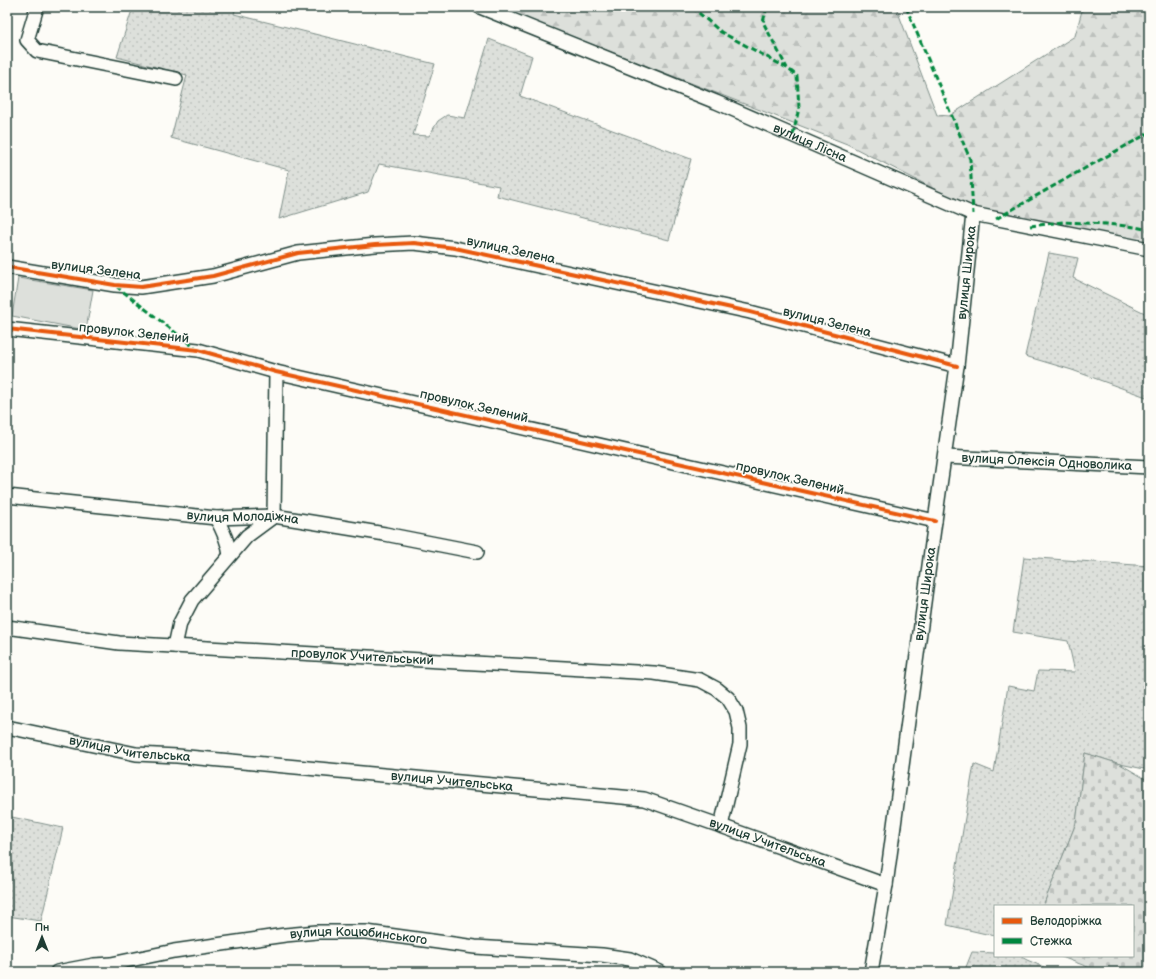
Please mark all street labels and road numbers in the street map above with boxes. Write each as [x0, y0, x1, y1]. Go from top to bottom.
street label: вулиця Лісна [771, 120, 850, 166]
street label: вулиця Широка [954, 225, 980, 320]
street label: вулиця Зелена [465, 233, 557, 267]
street label: вулиця Зелена [50, 257, 142, 283]
street label: вулиця Зелена [781, 303, 873, 341]
street label: провулок Зелений [78, 319, 190, 347]
street label: провулок Зелений [418, 386, 530, 426]
street label: вулиця Олексія Одноволика [961, 450, 1133, 474]
street label: провулок Зелений [734, 458, 846, 498]
street label: вулиця Молодіжна [186, 507, 300, 528]
street label: вулиця Широка [911, 546, 939, 642]
street label: провулок Учительський [291, 645, 434, 669]
street label: вулиця Учительська [68, 732, 192, 765]
street label: вулиця Учительська [390, 768, 514, 795]
street label: вулиця Учительська [707, 815, 828, 871]
street label: вулиця Коцюбинського [289, 924, 428, 948]

